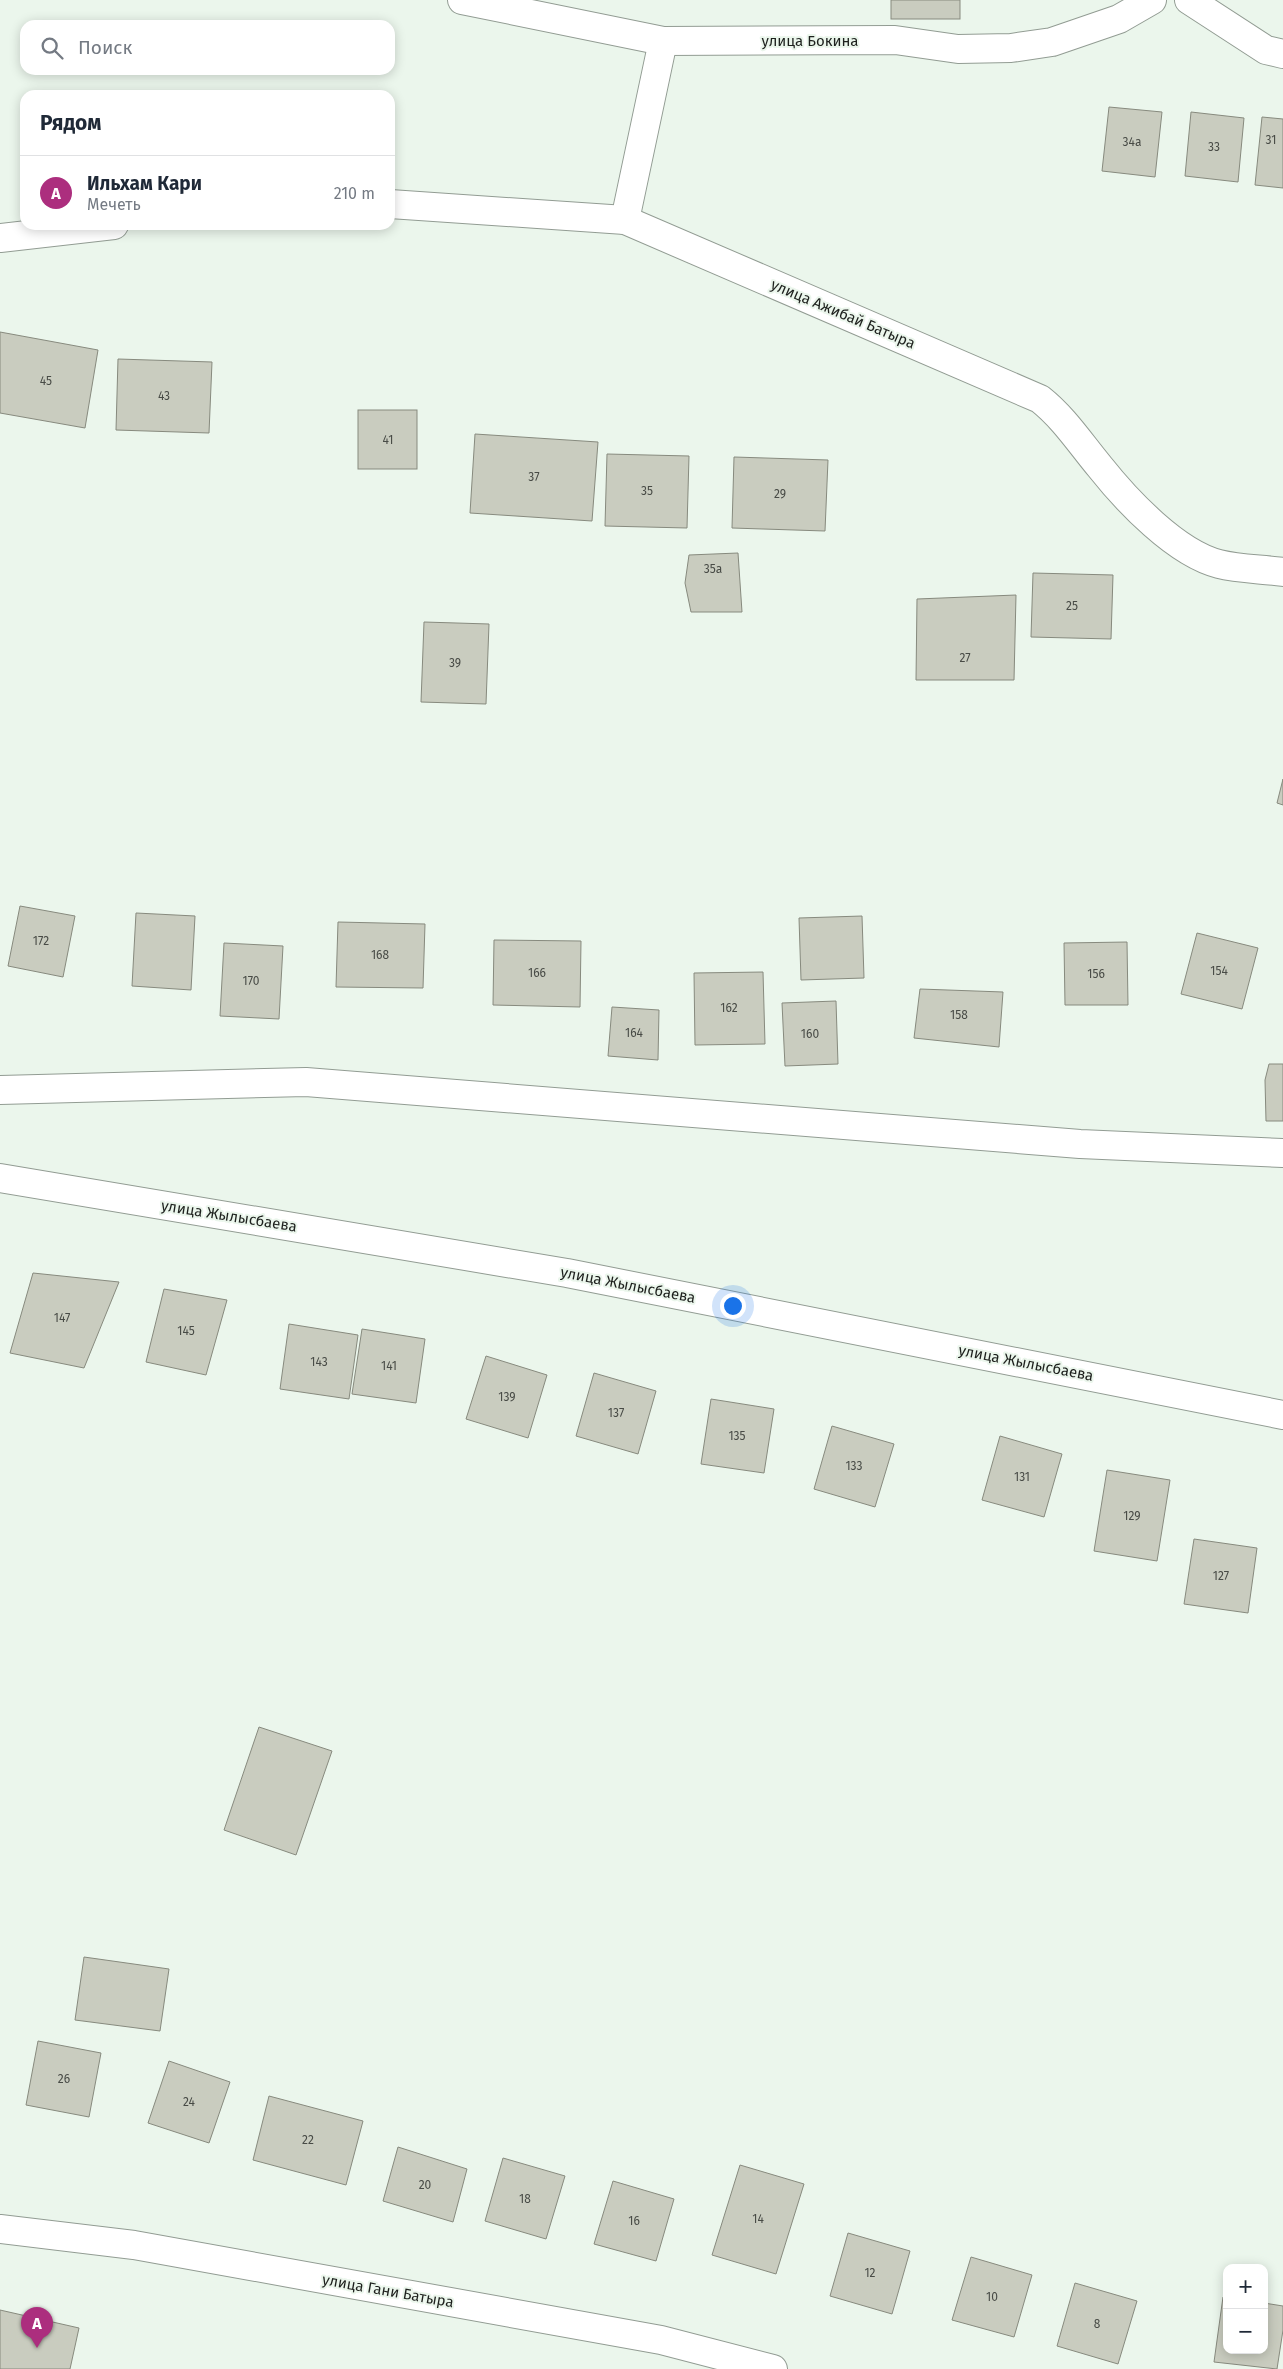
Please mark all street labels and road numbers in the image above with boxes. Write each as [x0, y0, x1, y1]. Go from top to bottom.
street label: улица Бокина [761, 32, 859, 50]
street label: улица Ажибай Батыра [768, 275, 918, 353]
street label: улица Жылысбаева [160, 1196, 298, 1236]
street label: улица Жылысбаева [559, 1263, 697, 1307]
street label: улица Жылысбаева [957, 1341, 1095, 1385]
street label: улица Гани Батыра [321, 2271, 455, 2311]

